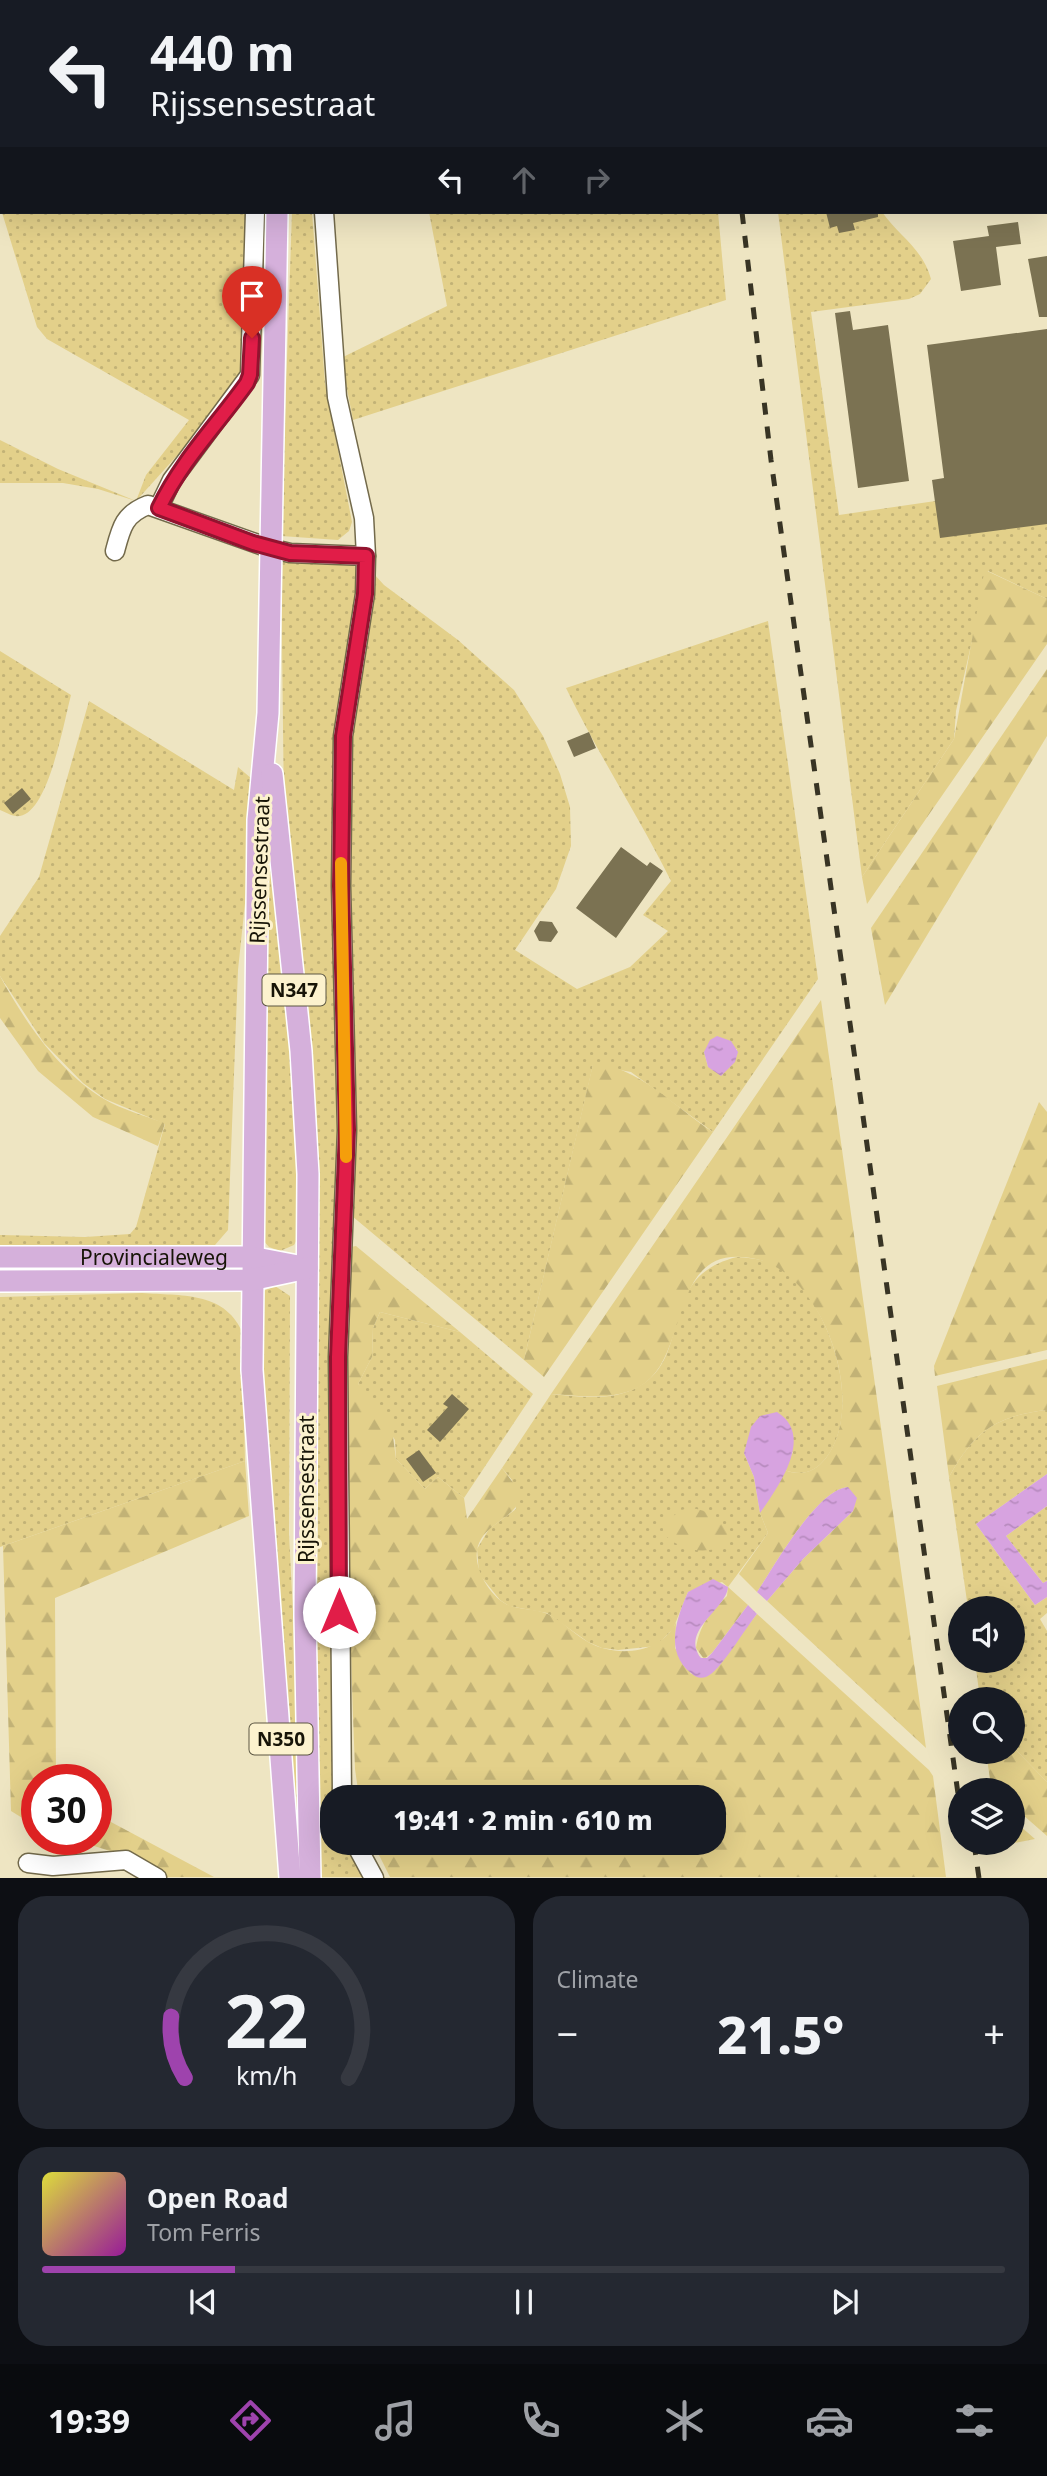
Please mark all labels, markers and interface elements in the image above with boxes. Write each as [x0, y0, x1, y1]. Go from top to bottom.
text: 440 m [150, 19, 295, 85]
icon: left [35, 28, 126, 119]
text: Rijssensestraat [150, 82, 375, 125]
icon: left [432, 161, 470, 199]
icon: ahead [505, 161, 543, 199]
icon: right [578, 161, 616, 199]
pin [222, 266, 282, 338]
icon: arrive [233, 277, 271, 315]
street label: Rijssensestraat [242, 795, 276, 944]
road number: N347 [262, 974, 326, 1006]
street label: Provincialeweg [80, 1243, 228, 1271]
street label: Rijssensestraat [292, 1415, 320, 1563]
position arrow [302, 1575, 376, 1649]
map controls [948, 1596, 1025, 1855]
button: sound [948, 1596, 1025, 1673]
button: search [948, 1687, 1025, 1764]
road number: N350 [250, 1723, 312, 1754]
speed limit sign: 30 [21, 1764, 112, 1855]
button: layers [948, 1778, 1025, 1855]
text: 19:41 · 2 min · 610 m [393, 1802, 653, 1838]
text: Climate [557, 1963, 639, 1995]
text: 22 [225, 1971, 308, 2070]
text: 21.5° [717, 1998, 844, 2069]
text: − [557, 2007, 578, 2059]
text: + [983, 2007, 1005, 2059]
text: km/h [235, 2058, 297, 2092]
text: Open Road [147, 2180, 289, 2216]
text: Tom Ferris [147, 2216, 260, 2248]
icon: previous [184, 2283, 222, 2321]
icon: pause [505, 2283, 543, 2321]
icon: next [826, 2283, 864, 2321]
icon: directions [226, 2396, 275, 2445]
icon: music [371, 2396, 420, 2445]
icon: phone [516, 2396, 565, 2445]
icon: climate [660, 2396, 709, 2445]
icon: car [805, 2396, 854, 2445]
icon: filters [950, 2396, 999, 2445]
text: 19:39 [48, 2399, 130, 2442]

